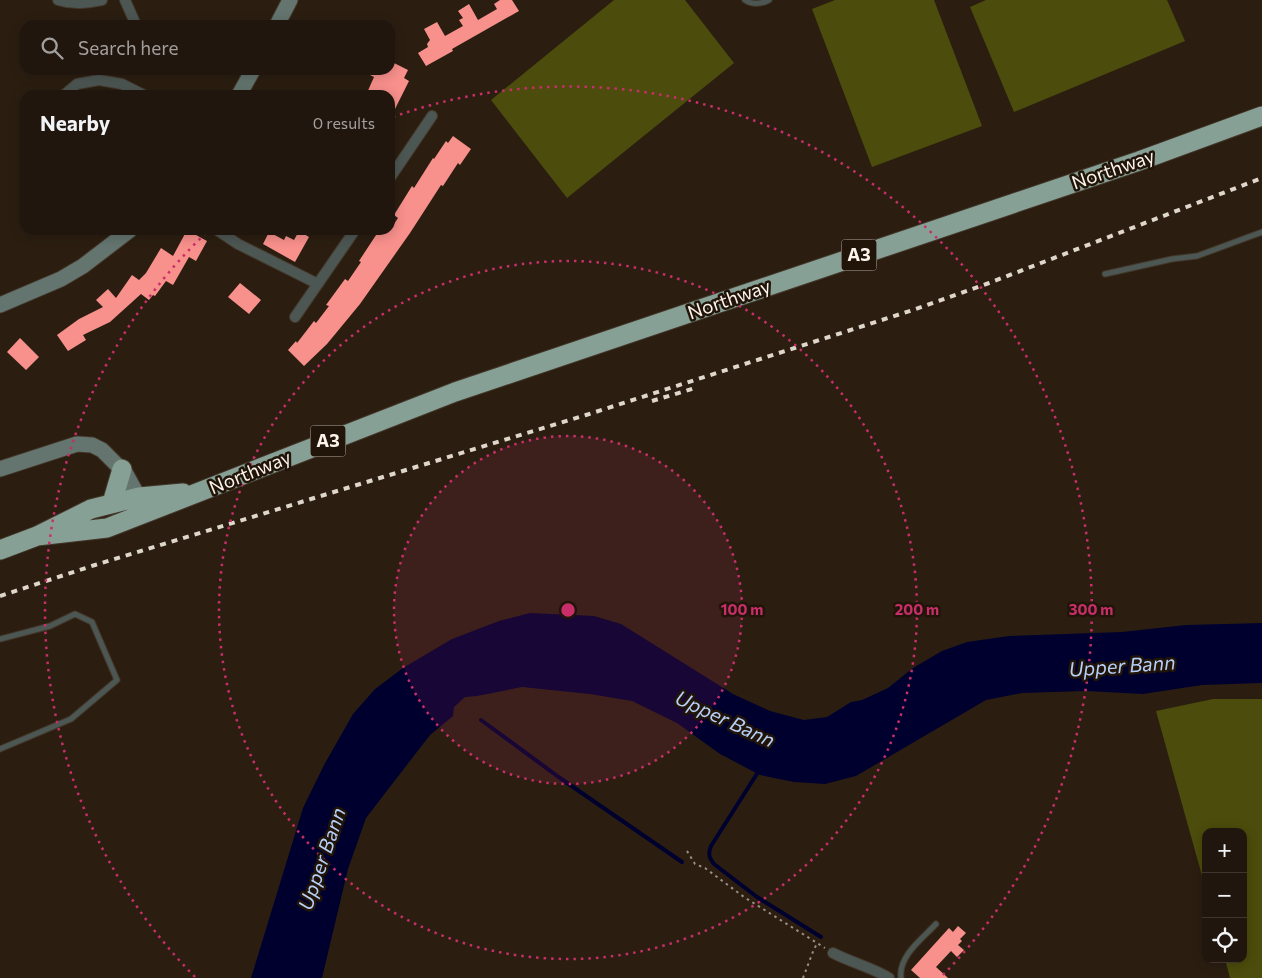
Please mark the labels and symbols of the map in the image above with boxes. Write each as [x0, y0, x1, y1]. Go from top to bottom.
street label: Northway [1068, 144, 1158, 193]
road number: A3 [842, 240, 876, 270]
street label: Northway [684, 274, 774, 323]
road number: A3 [310, 426, 346, 456]
street label: Northway [205, 445, 294, 498]
text: 100 m [721, 600, 763, 618]
text: 200 m [895, 600, 939, 618]
text: 300 m [1069, 600, 1113, 618]
centre of rings [559, 601, 577, 619]
water label: Upper Bann [1068, 649, 1176, 681]
water label: Upper Bann [672, 685, 779, 752]
water label: Upper Bann [292, 804, 350, 913]

